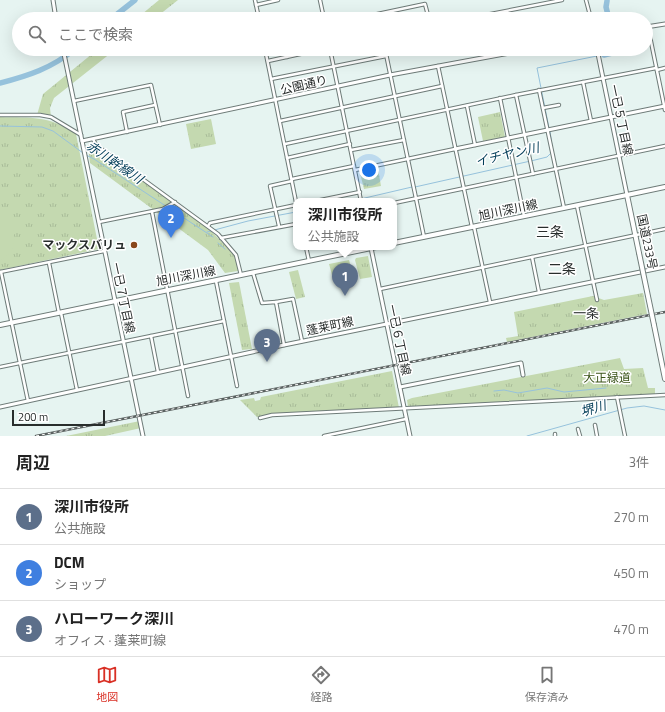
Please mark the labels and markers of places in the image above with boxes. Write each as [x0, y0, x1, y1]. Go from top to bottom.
pin: 2 [158, 205, 184, 238]
place label: マックスバリュ [42, 235, 126, 254]
marker: マックスバリュ [129, 240, 139, 250]
pin: 1 [332, 263, 358, 296]
pin: 3 [254, 329, 280, 362]

